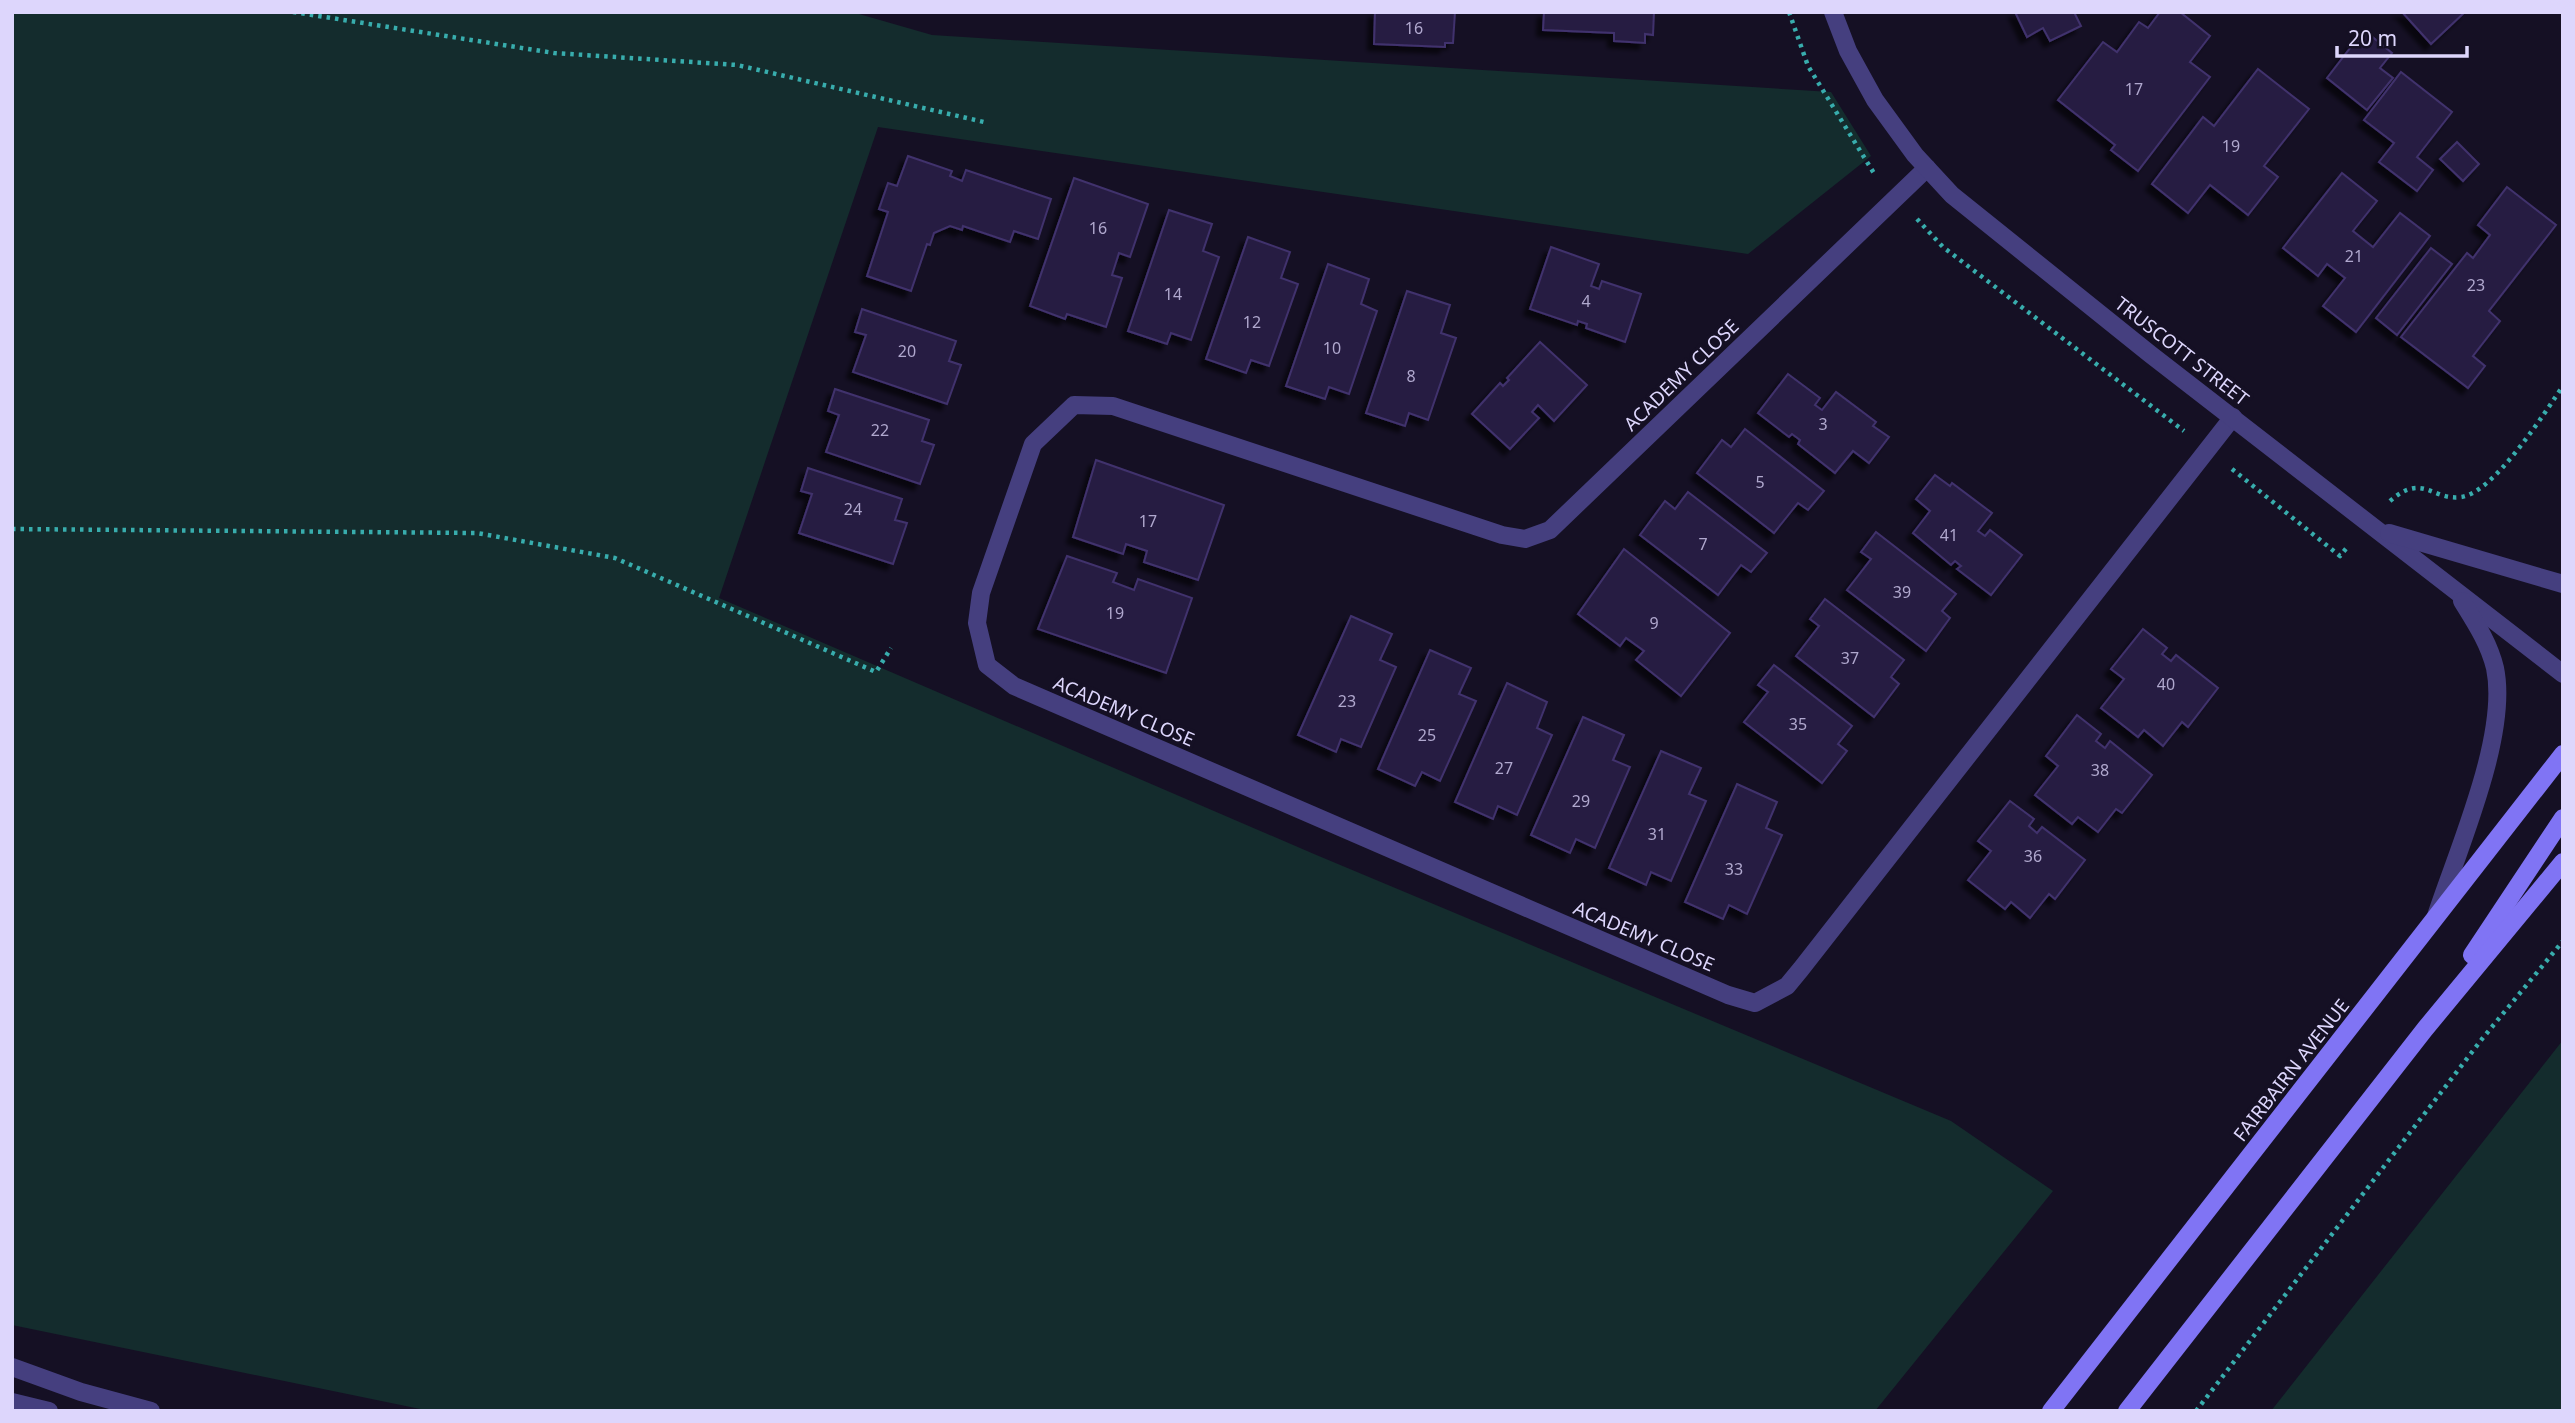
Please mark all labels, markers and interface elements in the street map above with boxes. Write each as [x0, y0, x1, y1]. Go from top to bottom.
scale bar [2337, 14, 2466, 58]
house number: 16 [1405, 17, 1423, 39]
text: 20 m [2348, 24, 2397, 52]
house number: 17 [2125, 78, 2143, 100]
house number: 19 [2222, 135, 2240, 157]
house number: 16 [1089, 217, 1107, 239]
house number: 21 [2345, 245, 2363, 267]
house number: 23 [2467, 274, 2485, 296]
house number: 14 [1164, 283, 1182, 305]
house number: 4 [1581, 290, 1591, 312]
street label: TRUSCOTT STREET [2110, 290, 2255, 412]
house number: 12 [1243, 311, 1261, 333]
street label: ACADEMY CLOSE [1618, 313, 1744, 437]
house number: 10 [1323, 337, 1341, 359]
house number: 20 [898, 340, 916, 362]
house number: 8 [1406, 365, 1416, 387]
house number: 3 [1818, 413, 1828, 435]
house number: 22 [871, 419, 889, 441]
house number: 5 [1755, 471, 1765, 493]
house number: 24 [844, 498, 862, 520]
house number: 17 [1139, 510, 1157, 532]
house number: 41 [1940, 524, 1958, 546]
house number: 7 [1698, 533, 1708, 555]
house number: 39 [1893, 581, 1911, 603]
house number: 19 [1106, 602, 1124, 624]
house number: 9 [1649, 612, 1659, 634]
house number: 37 [1841, 647, 1859, 669]
street label: ACADEMY CLOSE [1050, 670, 1198, 752]
house number: 40 [2157, 673, 2175, 695]
house number: 23 [1338, 690, 1356, 712]
house number: 35 [1789, 713, 1807, 735]
house number: 25 [1418, 724, 1436, 746]
house number: 27 [1495, 757, 1513, 779]
house number: 38 [2091, 759, 2109, 781]
house number: 29 [1572, 790, 1590, 812]
house number: 31 [1648, 823, 1666, 845]
house number: 36 [2024, 845, 2042, 867]
house number: 33 [1725, 858, 1743, 880]
street label: ACADEMY CLOSE [1570, 895, 1718, 977]
street label: FAIRBAIRN AVENUE [2227, 993, 2355, 1147]

